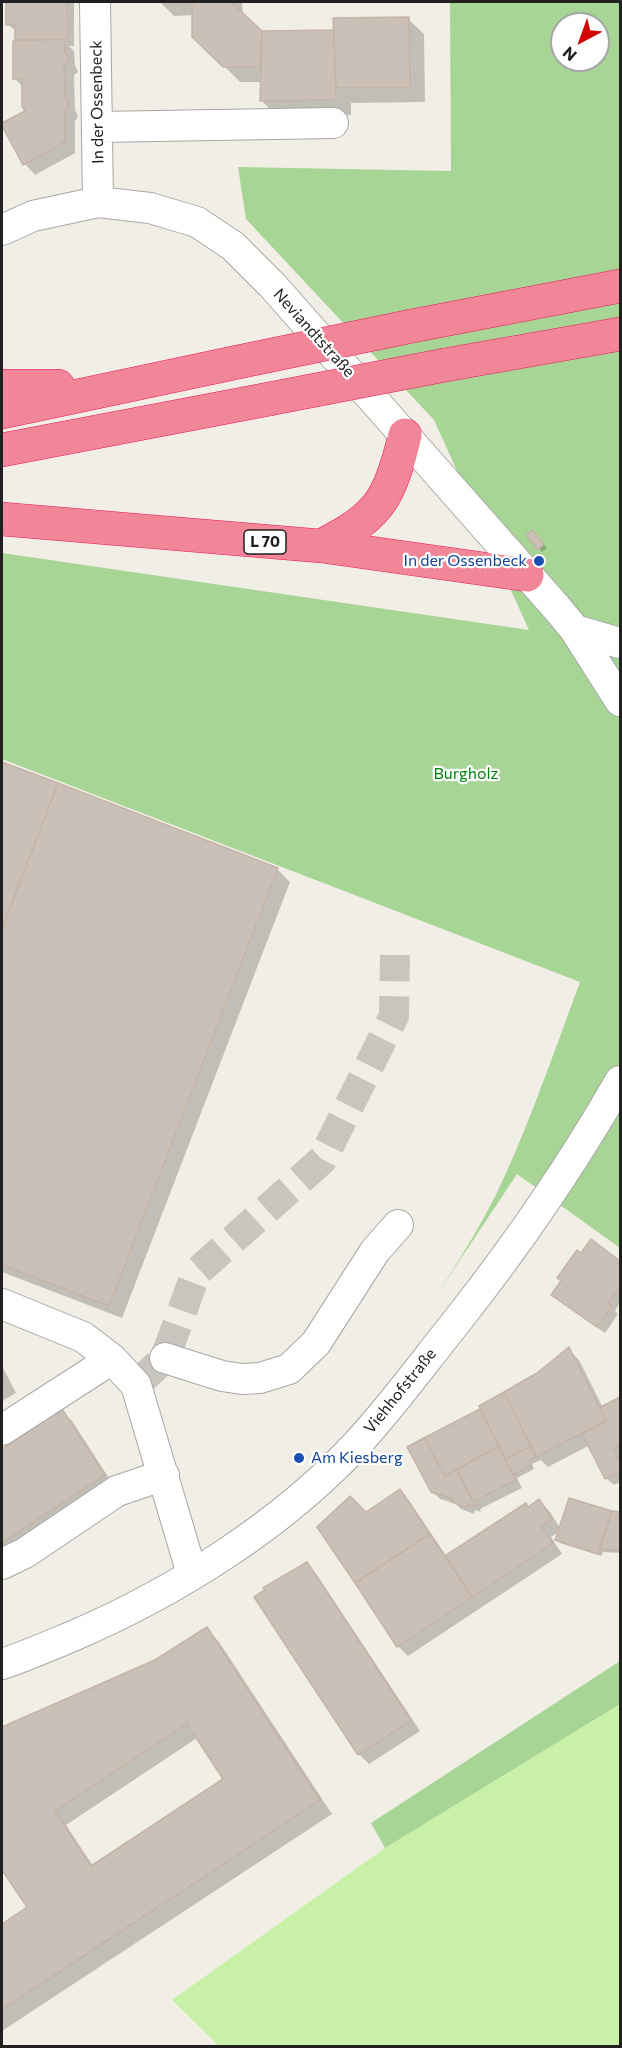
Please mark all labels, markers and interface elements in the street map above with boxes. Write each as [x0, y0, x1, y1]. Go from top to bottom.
north arrow [550, 12, 610, 72]
street label: In der Ossenbeck [86, 40, 108, 164]
text: N [558, 43, 580, 66]
street label: Neviandtstraße [269, 285, 359, 381]
road number: L 70 [244, 530, 286, 554]
place label: In der Ossenbeck [403, 551, 527, 571]
marker: In der Ossenbeck [532, 554, 546, 568]
park label: Burgholz [433, 764, 499, 784]
street label: Viehhofstraße [360, 1345, 440, 1437]
place label: Am Kiesberg [311, 1448, 403, 1468]
marker: Am Kiesberg [292, 1451, 306, 1465]

